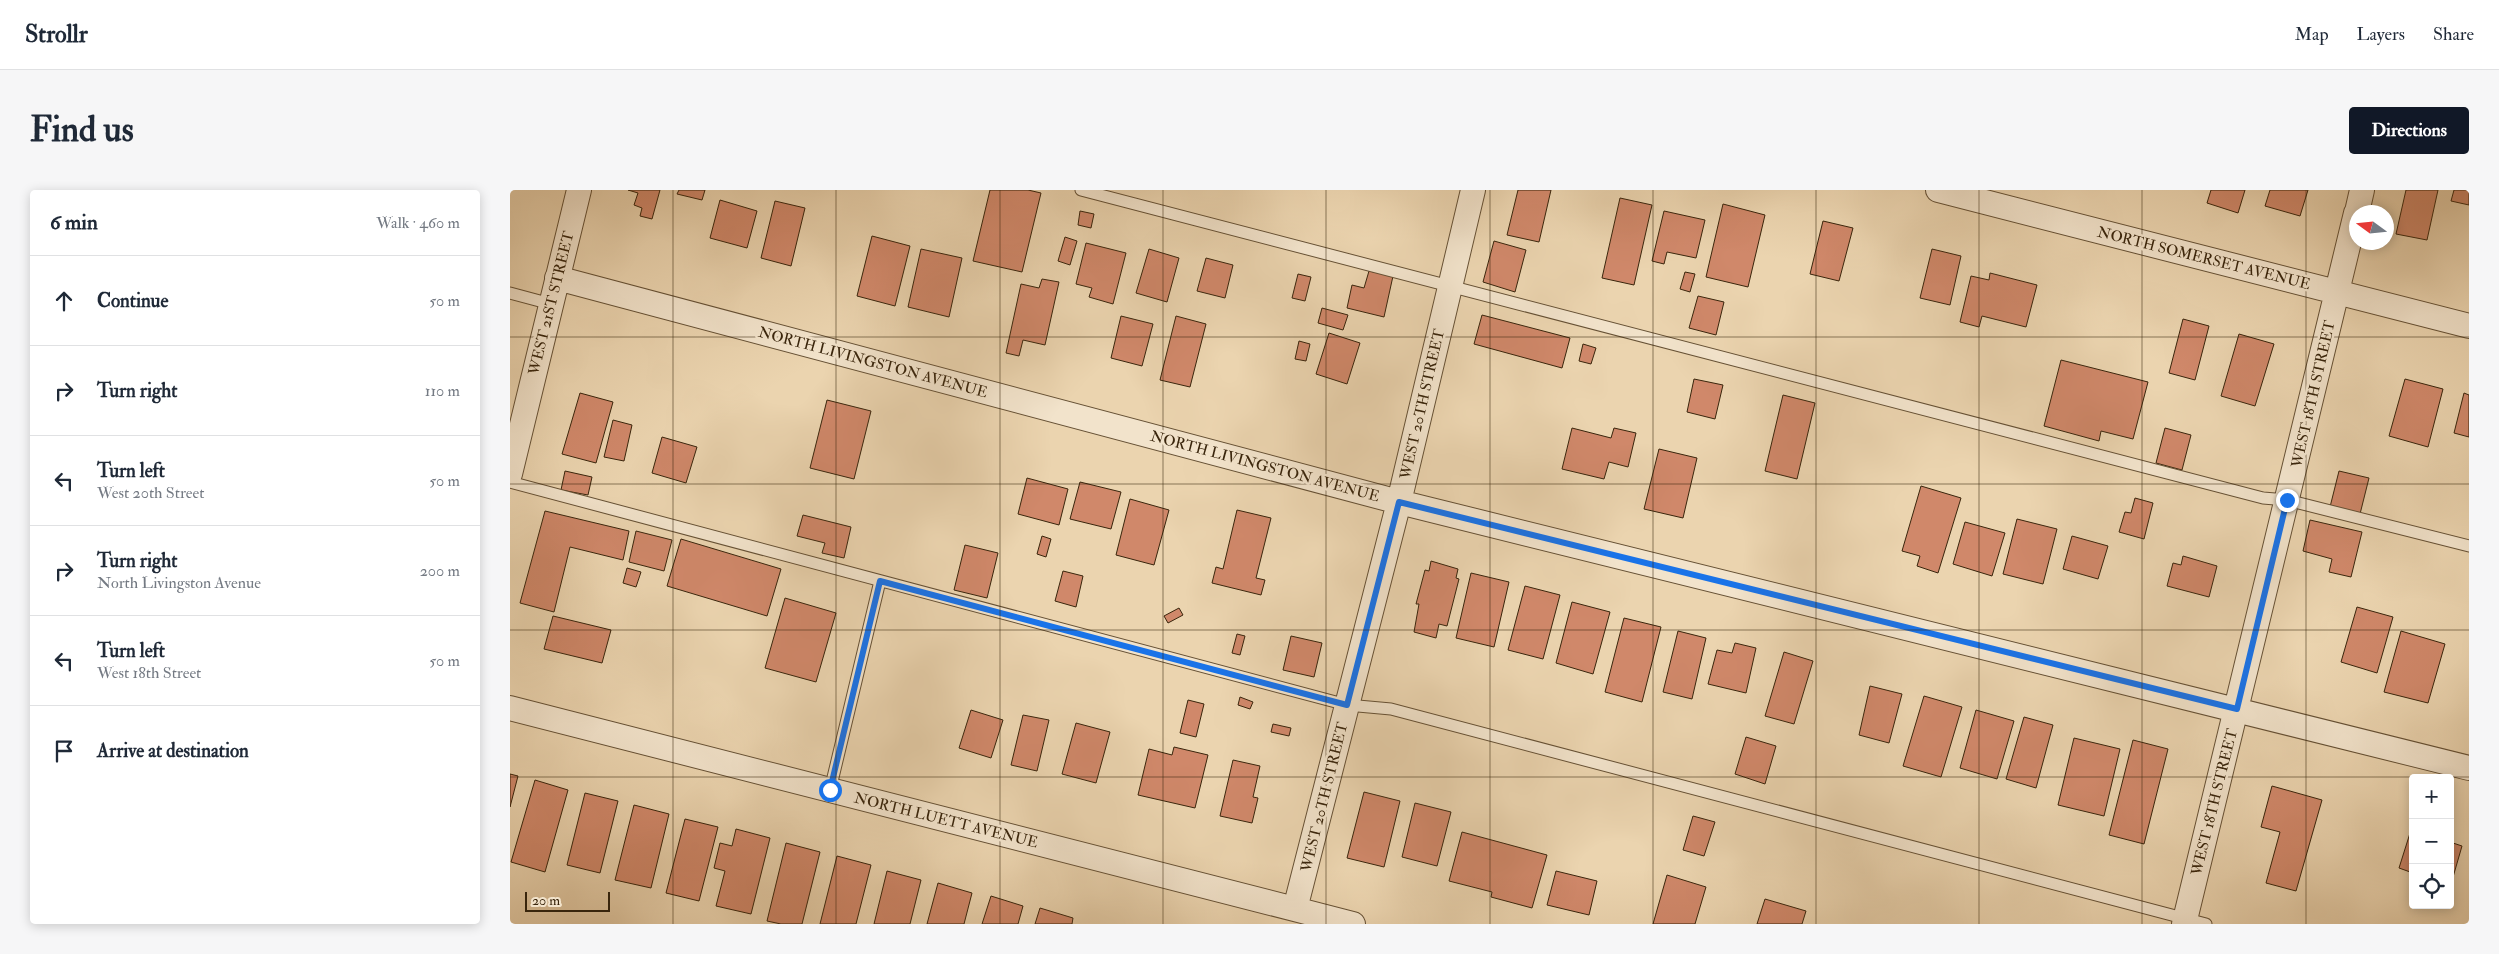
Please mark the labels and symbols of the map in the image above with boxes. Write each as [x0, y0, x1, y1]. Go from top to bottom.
north arrow [2349, 205, 2394, 250]
street label: NORTH SOMERSET AVENUE [2095, 223, 2313, 294]
street label: WEST 21ST STREET [524, 229, 579, 378]
street label: WEST 18TH STREET [2287, 319, 2340, 471]
street label: NORTH LIVINGSTON AVENUE [756, 323, 990, 402]
street label: WEST 20TH STREET [1396, 327, 1449, 482]
street label: NORTH LIVINGSTON AVENUE [1148, 427, 1382, 506]
route end [2276, 489, 2299, 512]
street label: WEST 20TH STREET [1296, 720, 1352, 875]
street label: WEST 18TH STREET [2187, 727, 2242, 878]
route start [819, 779, 842, 802]
street label: NORTH LUETT AVENUE [852, 788, 1040, 853]
scale bar [525, 889, 610, 912]

